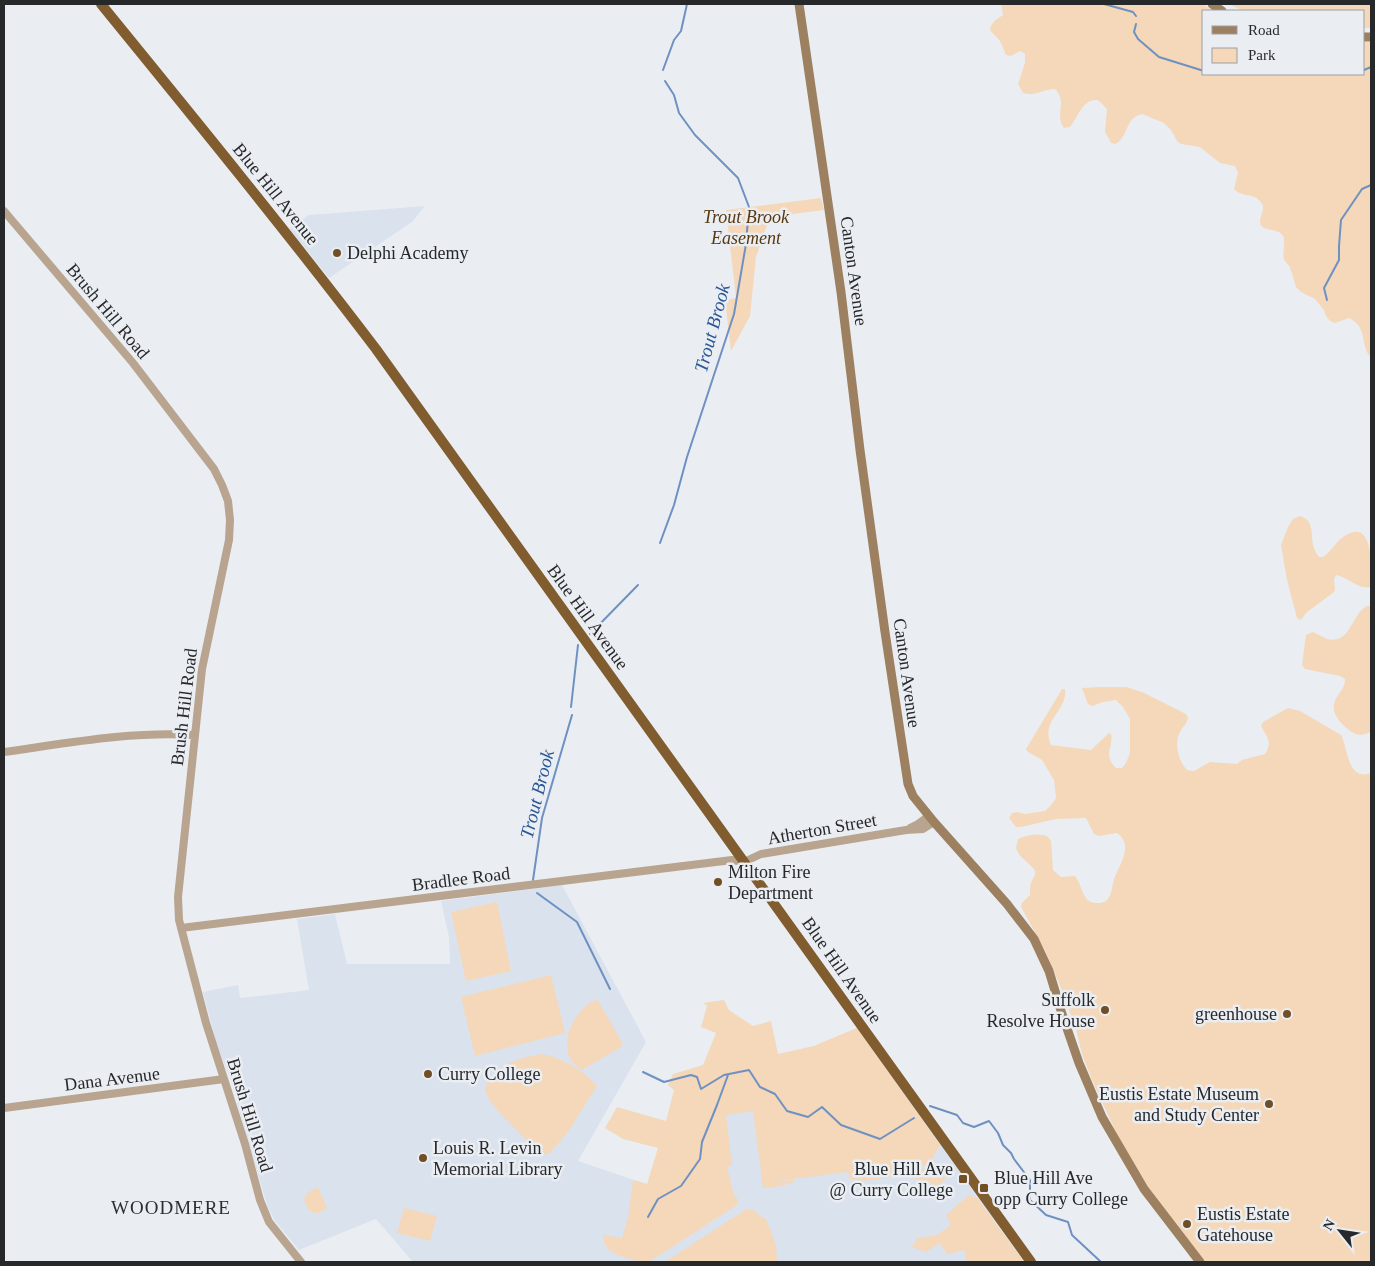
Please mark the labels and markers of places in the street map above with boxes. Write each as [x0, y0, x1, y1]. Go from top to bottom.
place label: Delphi Academy [347, 243, 468, 263]
marker: Delphi Academy [331, 247, 343, 259]
place label: Milton Fire Department [728, 862, 813, 903]
marker: Milton Fire Department [712, 876, 724, 888]
place label: Suffolk Resolve House [987, 990, 1095, 1031]
marker: Suffolk Resolve House [1099, 1004, 1111, 1016]
place label: greenhouse [1195, 1004, 1277, 1024]
marker: greenhouse [1281, 1008, 1293, 1020]
place label: Curry College [438, 1064, 540, 1084]
marker: Curry College [422, 1068, 434, 1080]
place label: Eustis Estate Museum and Study Center [1099, 1084, 1259, 1125]
marker: Eustis Estate Museum and Study Center [1263, 1098, 1275, 1110]
place label: Louis R. Levin Memorial Library [433, 1138, 562, 1179]
marker: Louis R. Levin Memorial Library [417, 1152, 429, 1164]
place label: Blue Hill Ave @ Curry College [829, 1159, 953, 1200]
place label: Blue Hill Ave opp Curry College [994, 1168, 1128, 1209]
marker: Blue Hill Ave @ Curry College [957, 1173, 969, 1185]
marker: Blue Hill Ave opp Curry College [978, 1182, 990, 1194]
place label: Eustis Estate Gatehouse [1197, 1204, 1290, 1245]
marker: Eustis Estate Gatehouse [1181, 1218, 1193, 1230]

